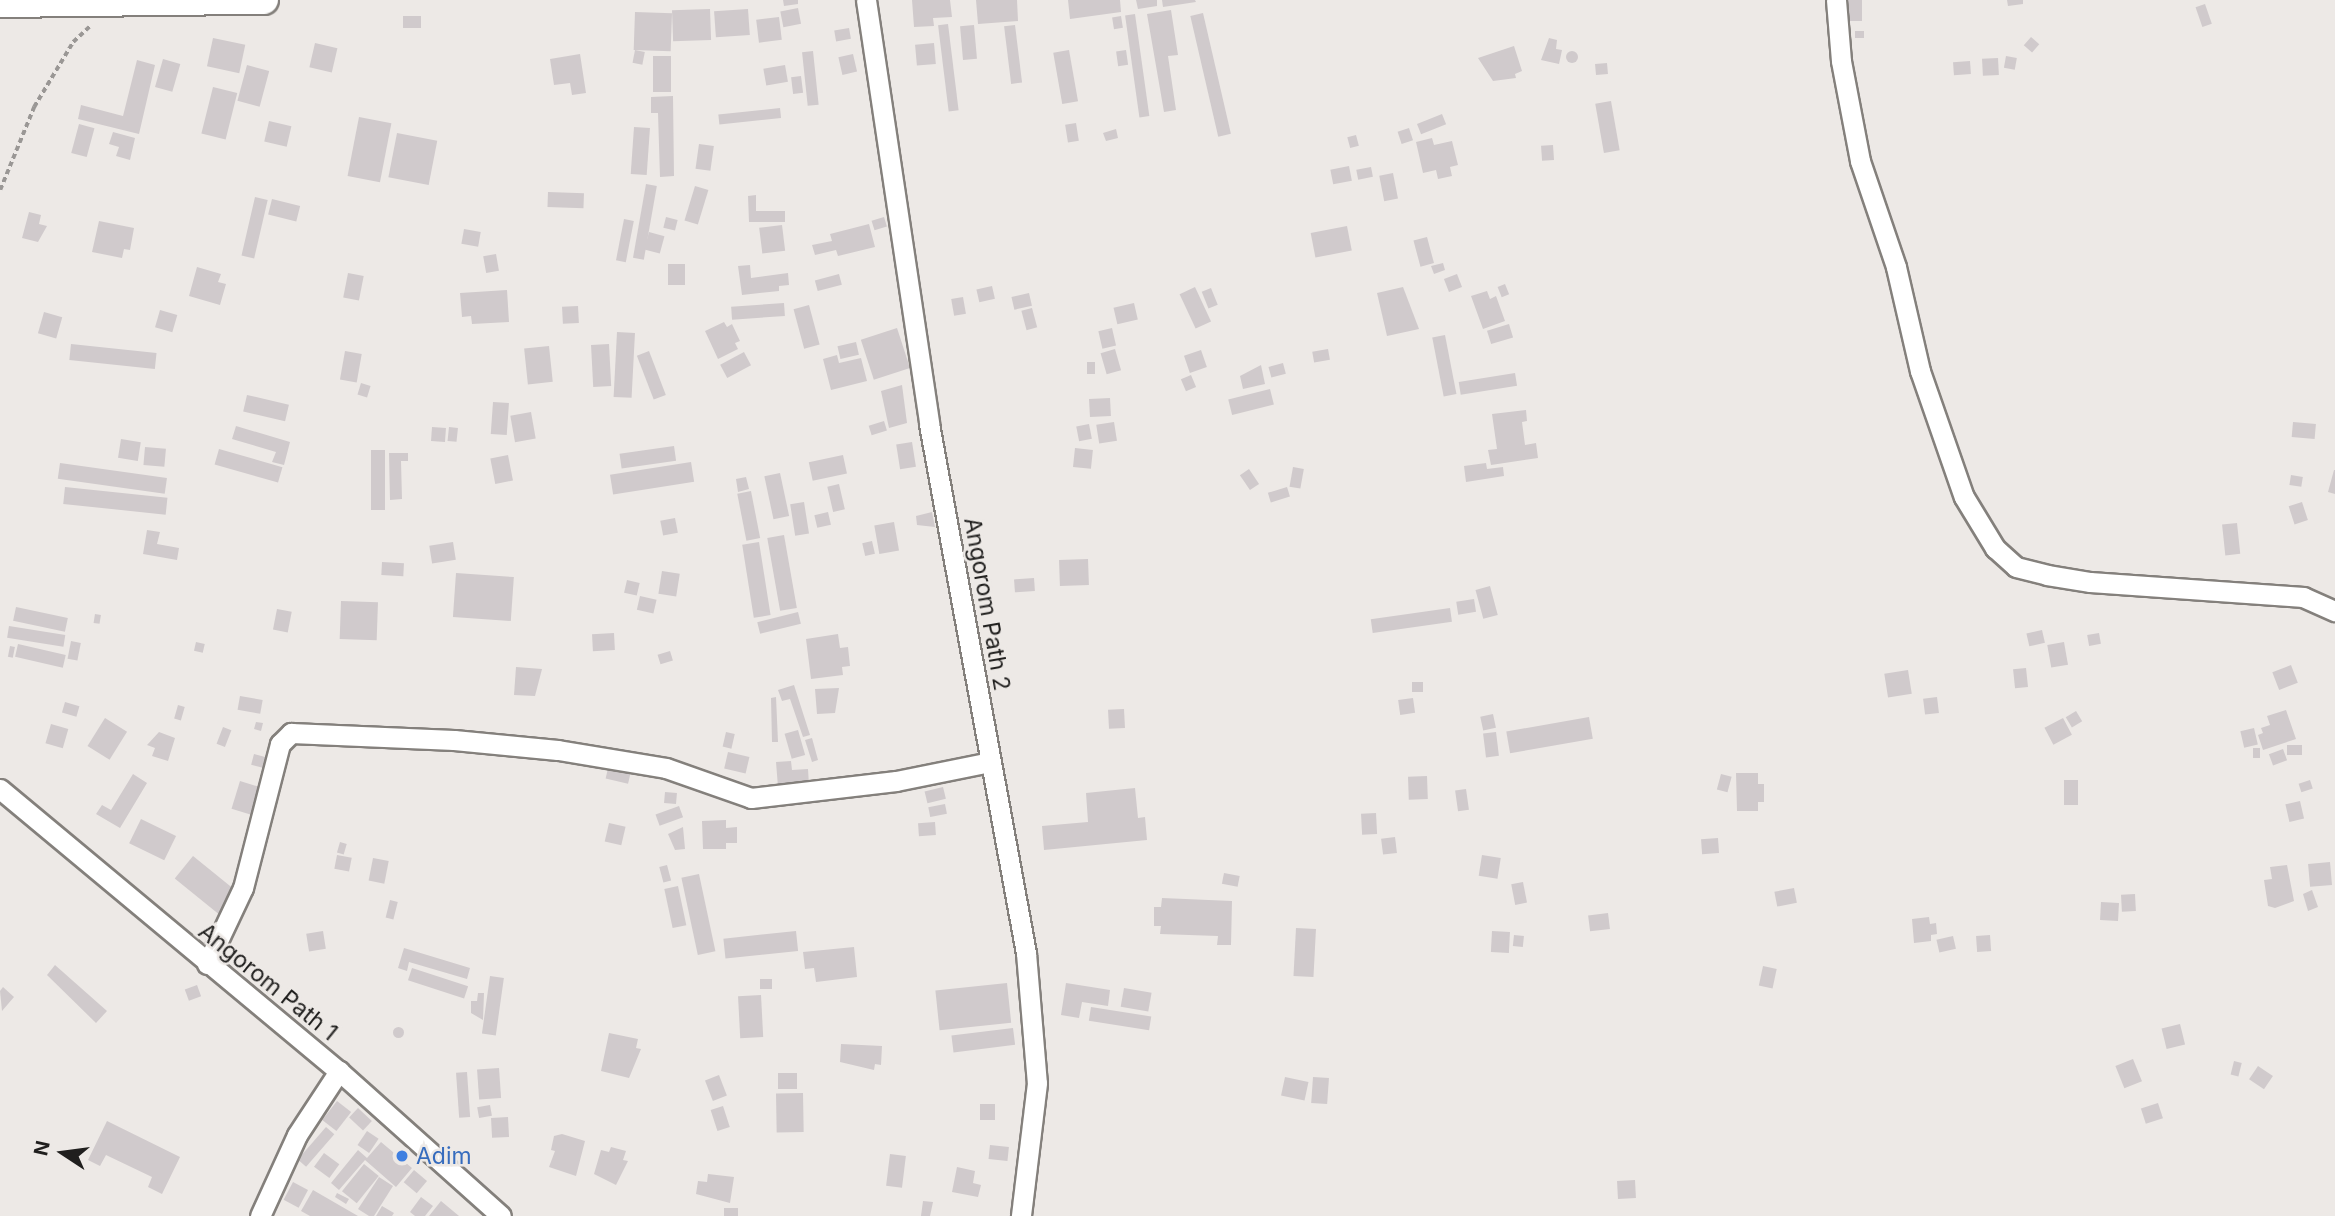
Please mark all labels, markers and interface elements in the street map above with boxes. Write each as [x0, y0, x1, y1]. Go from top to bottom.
street label: Angorom Path 2 [958, 515, 1016, 693]
street label: Angorom Path 1 [193, 918, 343, 1046]
north arrow [28, 1118, 98, 1188]
text: N [29, 1139, 55, 1158]
place label: Adim [416, 1142, 472, 1170]
marker: Adim [394, 1148, 410, 1164]

